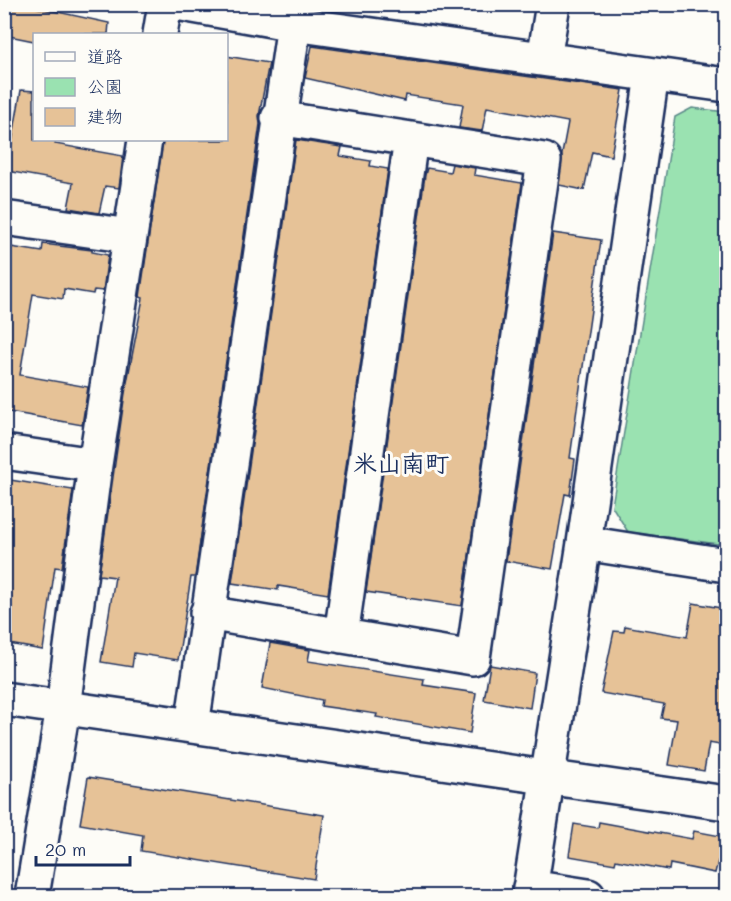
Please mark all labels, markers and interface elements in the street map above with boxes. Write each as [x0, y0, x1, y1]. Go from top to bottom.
legend [33, 33, 228, 141]
text: 道路 [87, 44, 123, 68]
text: 公園 [87, 74, 123, 98]
text: 建物 [87, 104, 123, 128]
district label: 米山南町 [353, 447, 449, 478]
scale bar [36, 829, 130, 867]
text: 20 m [45, 837, 86, 861]

